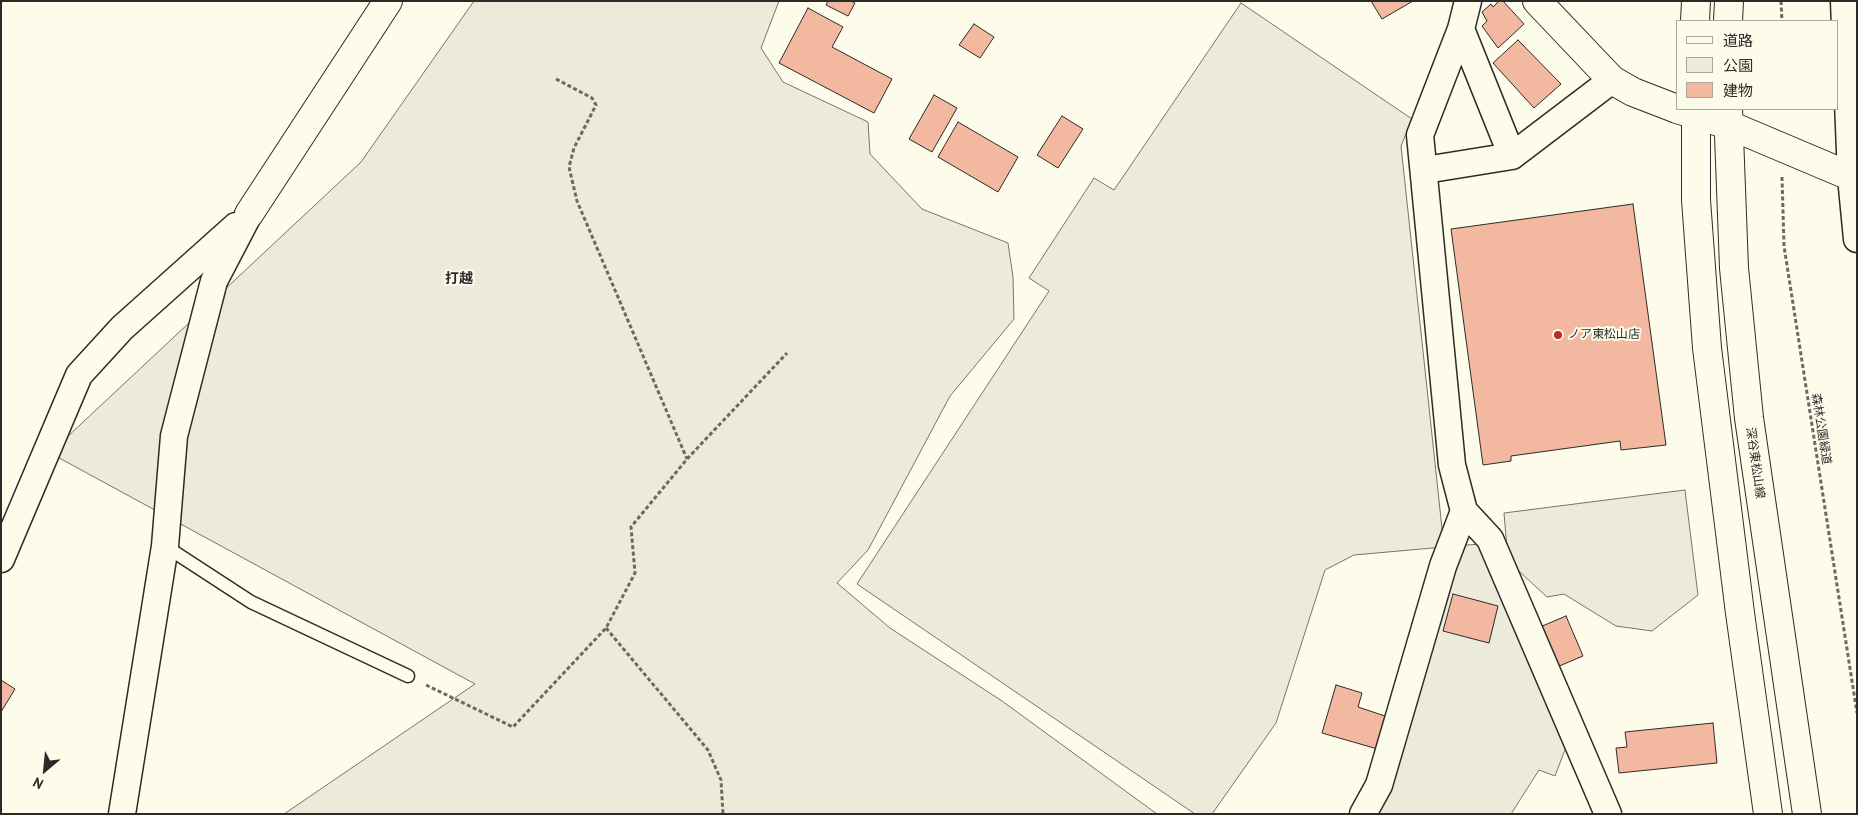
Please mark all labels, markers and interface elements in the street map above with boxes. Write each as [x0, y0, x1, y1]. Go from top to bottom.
legend [1676, 20, 1838, 110]
text: 道路 [1723, 31, 1753, 50]
text: 公園 [1723, 56, 1753, 75]
text: 建物 [1723, 81, 1753, 100]
district label: 打越 [445, 271, 473, 287]
place label: ノア東松山店 [1568, 328, 1640, 342]
marker: ノア東松山店 [1552, 329, 1564, 341]
street label: 森林公園緑道 [1808, 392, 1834, 466]
street label: 深谷東松山線 [1743, 426, 1767, 500]
north arrow [20, 745, 70, 795]
text: N [30, 773, 46, 793]

